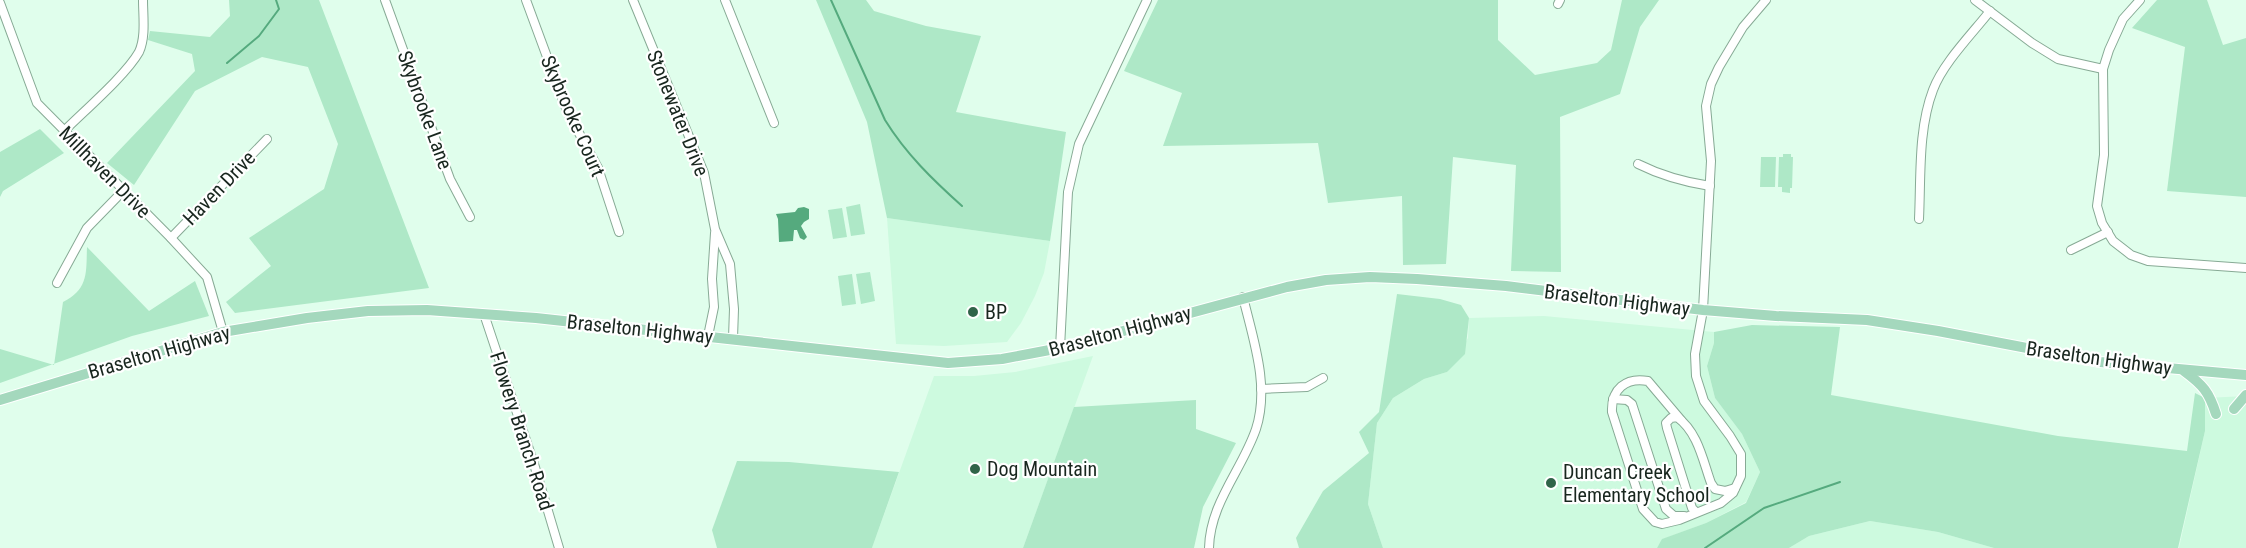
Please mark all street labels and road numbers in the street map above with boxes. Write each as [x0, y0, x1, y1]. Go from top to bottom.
street label: Skybrooke Lane [392, 47, 458, 173]
street label: Stonewater Drive [642, 47, 714, 179]
street label: Skybrooke Court [536, 52, 610, 180]
street label: Millhaven Drive [54, 121, 156, 223]
street label: Haven Drive [178, 146, 260, 230]
street label: Braselton Highway [1543, 279, 1691, 321]
street label: Braselton Highway [1046, 300, 1194, 362]
street label: Braselton Highway [566, 309, 714, 349]
street label: Braselton Highway [85, 320, 233, 384]
street label: Braselton Highway [2025, 336, 2173, 380]
street label: Flowery Branch Road [485, 349, 559, 513]

